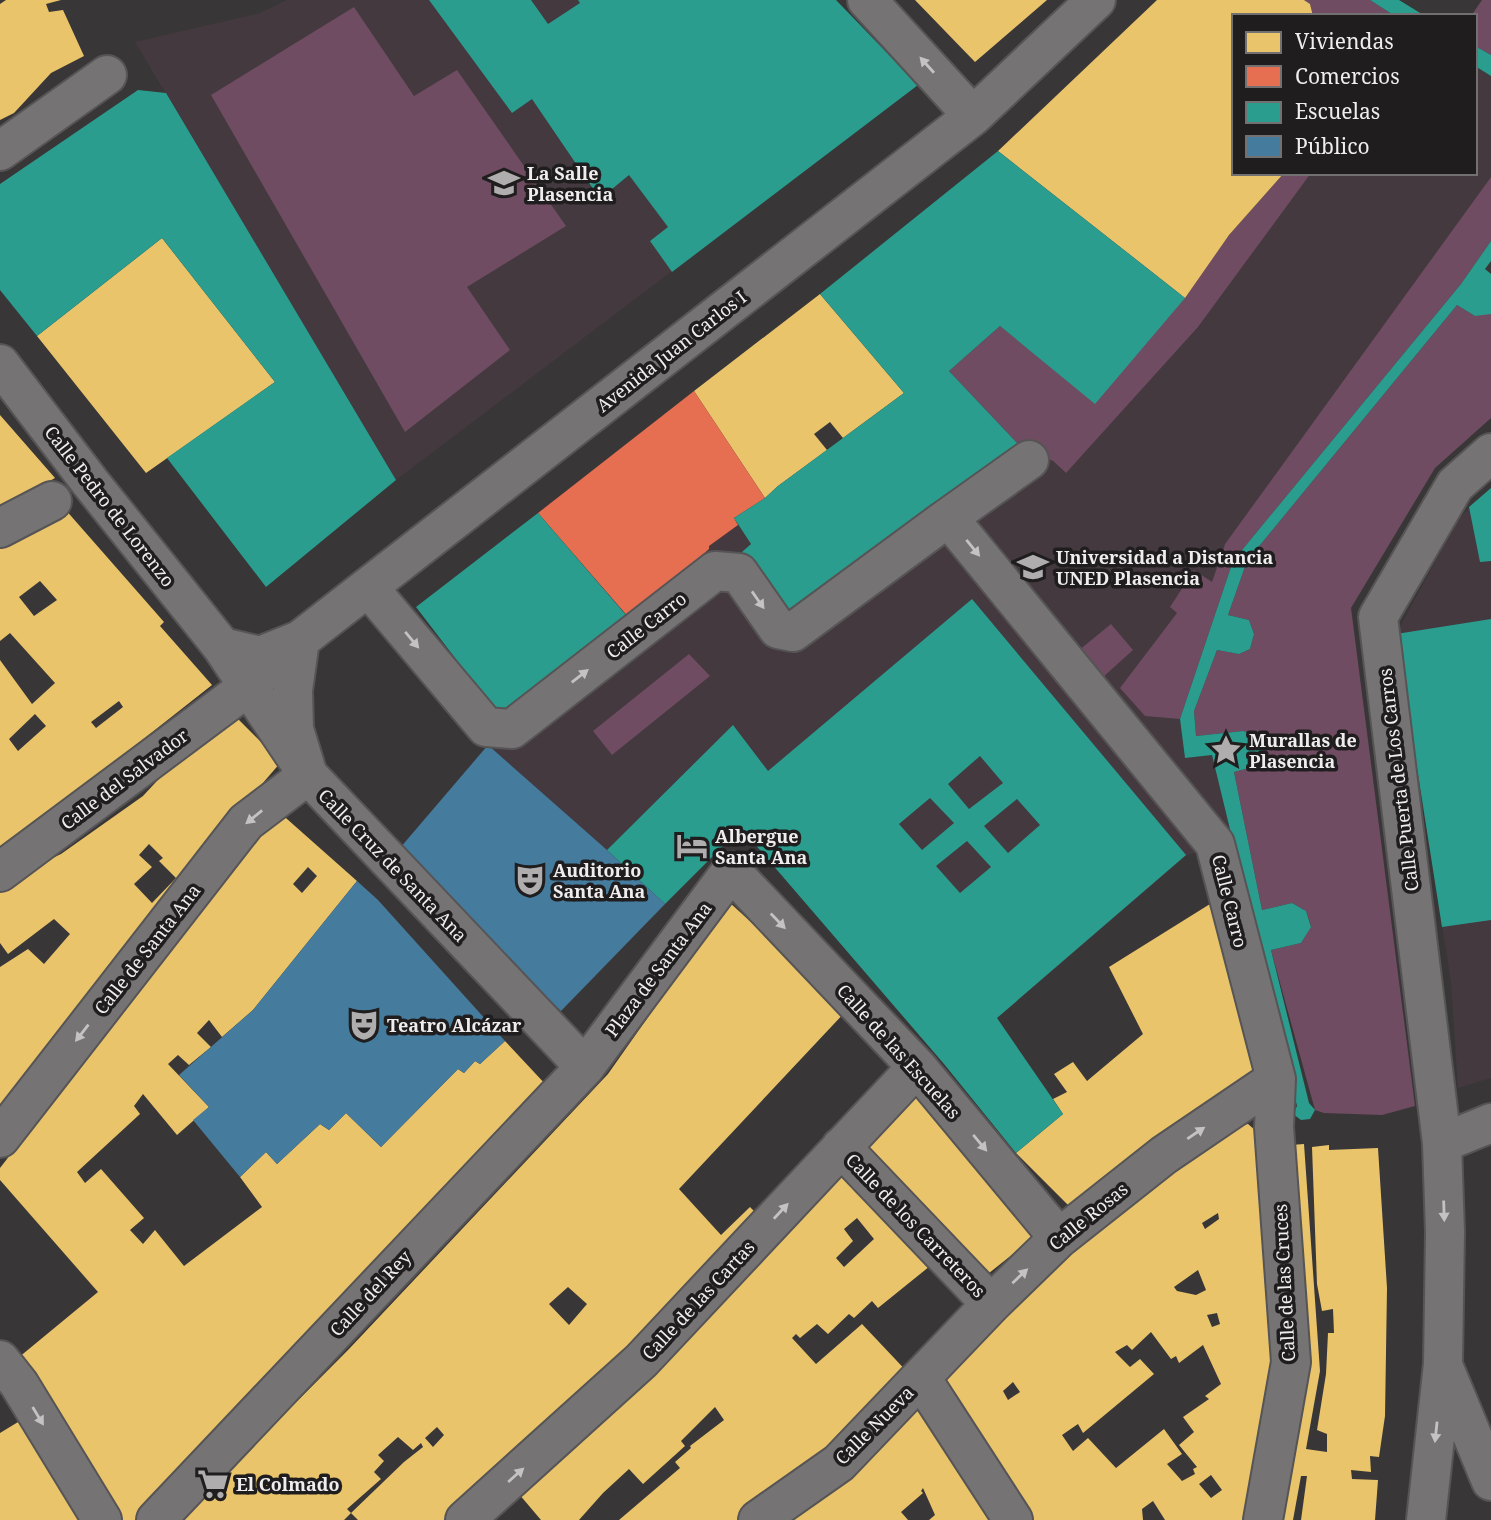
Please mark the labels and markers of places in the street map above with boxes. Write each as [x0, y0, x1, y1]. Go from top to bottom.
place label: La Salle Plasencia [527, 161, 613, 206]
school or university icon: La Salle Plasencia [487, 166, 521, 200]
place label: Universidad a Distancia UNED Plasencia [1056, 545, 1273, 590]
school or university icon: Universidad a Distancia UNED Plasencia [1016, 550, 1050, 584]
place label: Murallas de Plasencia [1249, 728, 1357, 773]
place icon: Murallas de Plasencia [1209, 733, 1243, 767]
place label: Albergue Santa Ana [715, 824, 808, 869]
hotel icon: Albergue Santa Ana [675, 829, 709, 863]
place label: Auditorio Santa Ana [553, 858, 646, 903]
theatre icon: Auditorio Santa Ana [513, 863, 547, 897]
theatre icon: Teatro Alcázar [347, 1008, 381, 1042]
place label: Teatro Alcázar [387, 1013, 522, 1037]
supermarket icon: El Colmado [196, 1467, 230, 1501]
place label: El Colmado [236, 1472, 339, 1496]

